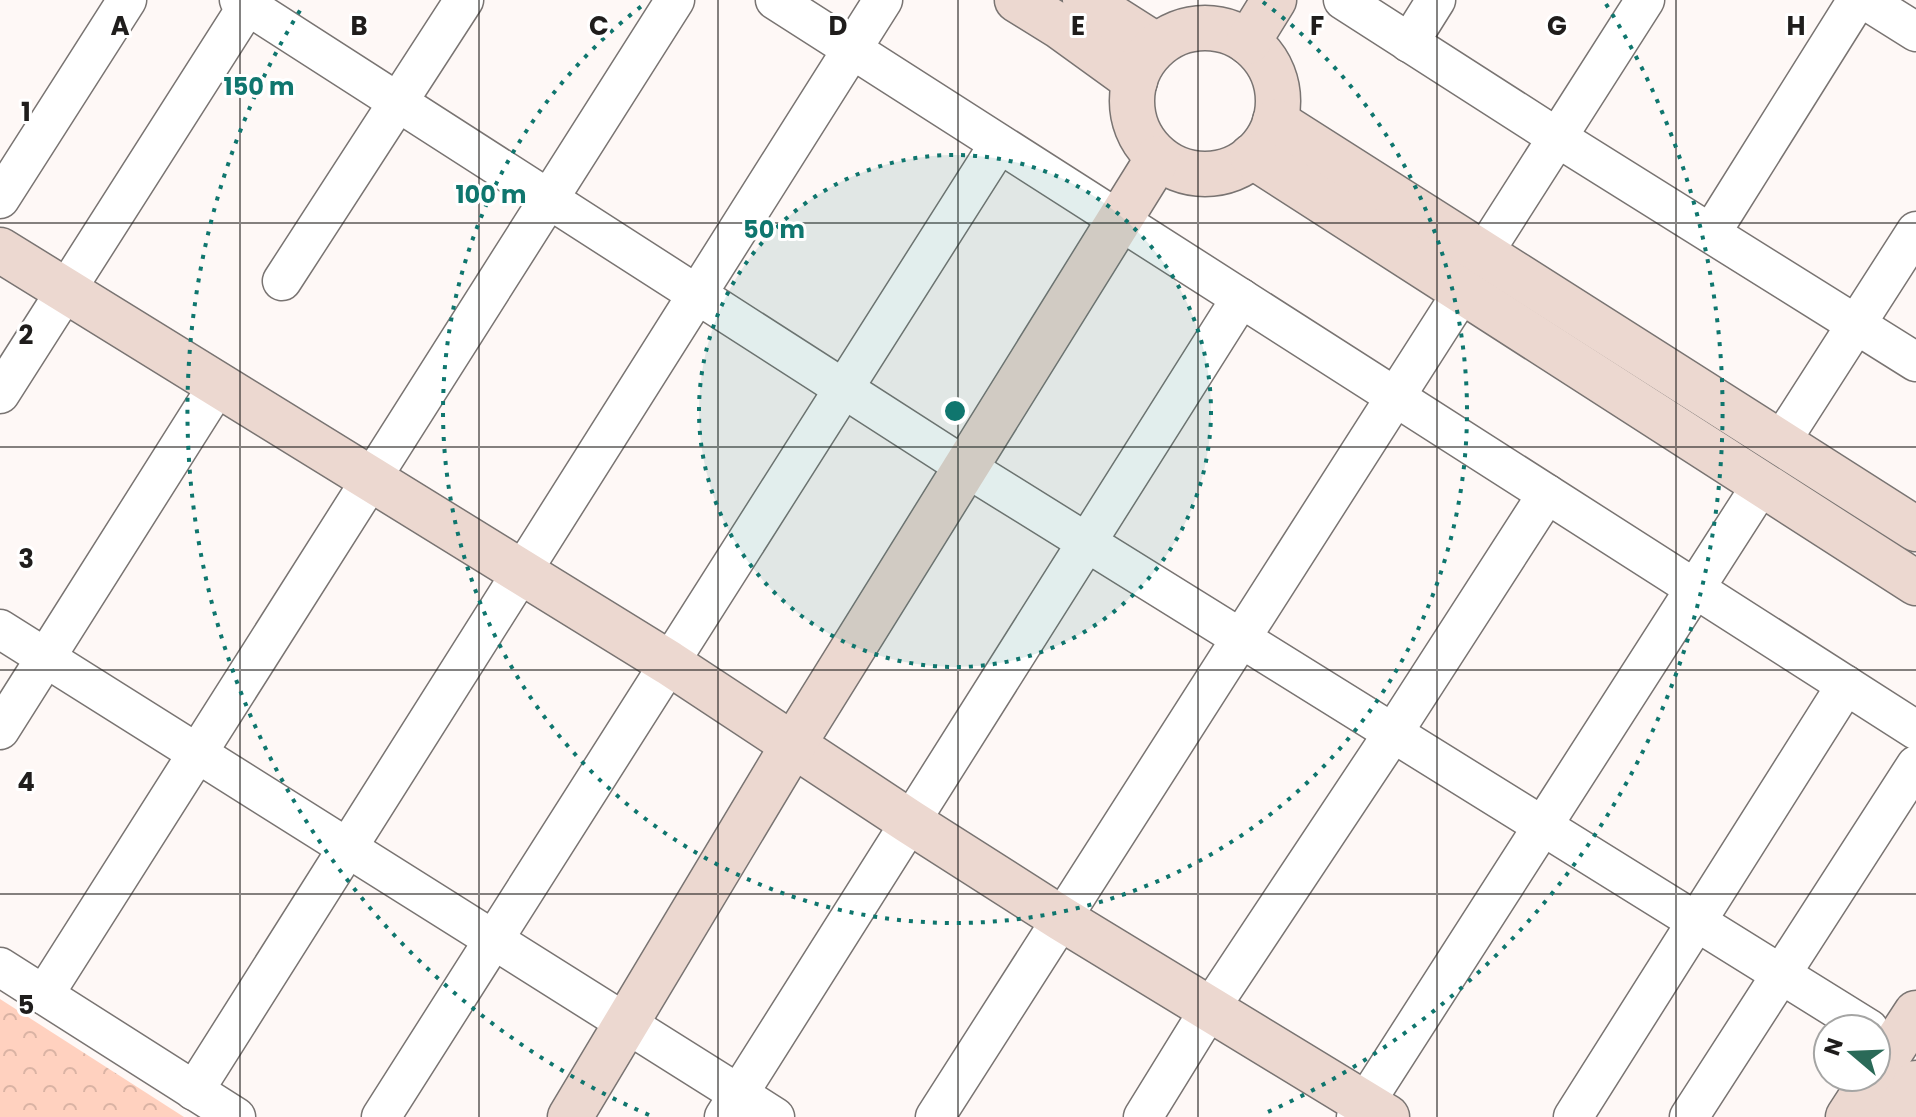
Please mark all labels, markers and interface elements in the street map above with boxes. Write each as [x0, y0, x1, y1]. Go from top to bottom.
text: A [110, 8, 130, 44]
text: B [350, 8, 368, 44]
text: C [589, 8, 609, 44]
text: D [829, 8, 848, 44]
text: E [1071, 8, 1085, 44]
text: F [1310, 8, 1324, 44]
text: G [1547, 8, 1567, 44]
text: H [1786, 8, 1806, 44]
text: 150 m [224, 70, 294, 103]
text: 1 [21, 94, 31, 130]
text: 100 m [456, 178, 526, 211]
text: 50 m [743, 213, 805, 246]
text: 2 [19, 317, 34, 353]
centre of rings [941, 397, 969, 425]
text: 3 [18, 541, 34, 577]
text: 4 [17, 764, 35, 800]
text: 5 [18, 987, 34, 1023]
north arrow [1812, 1013, 1892, 1093]
text: N [1816, 1034, 1851, 1060]

